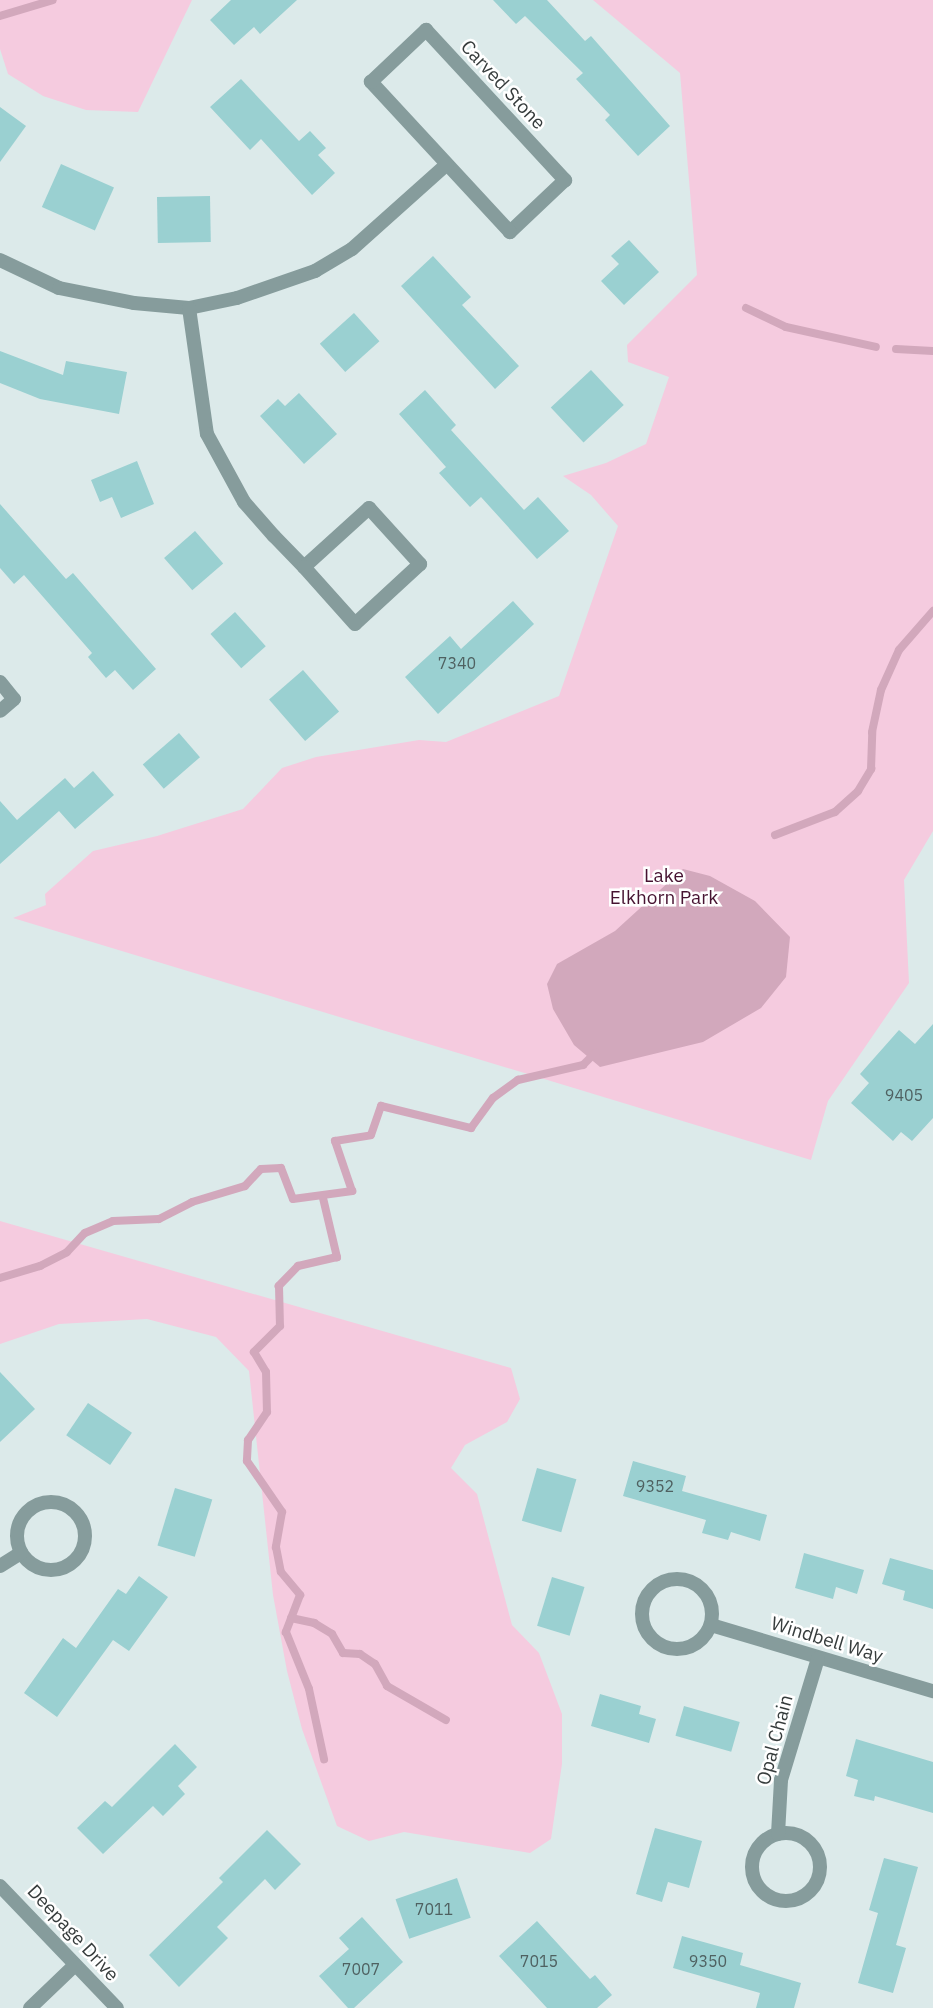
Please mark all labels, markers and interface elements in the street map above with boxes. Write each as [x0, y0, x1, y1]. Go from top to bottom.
street label: Carved Stone [456, 36, 550, 134]
house number: 7340 [438, 653, 476, 673]
park label: Lake Elkhorn Park [610, 865, 718, 909]
house number: 9405 [885, 1085, 923, 1105]
house number: 9352 [636, 1476, 674, 1496]
street label: Windbell Way [768, 1612, 886, 1668]
street label: Opal Chain [752, 1692, 798, 1788]
street label: Deepage Drive [22, 1880, 124, 1986]
house number: 7011 [415, 1899, 453, 1919]
house number: 7015 [520, 1951, 558, 1971]
house number: 9350 [689, 1951, 727, 1971]
house number: 7007 [342, 1959, 380, 1979]

